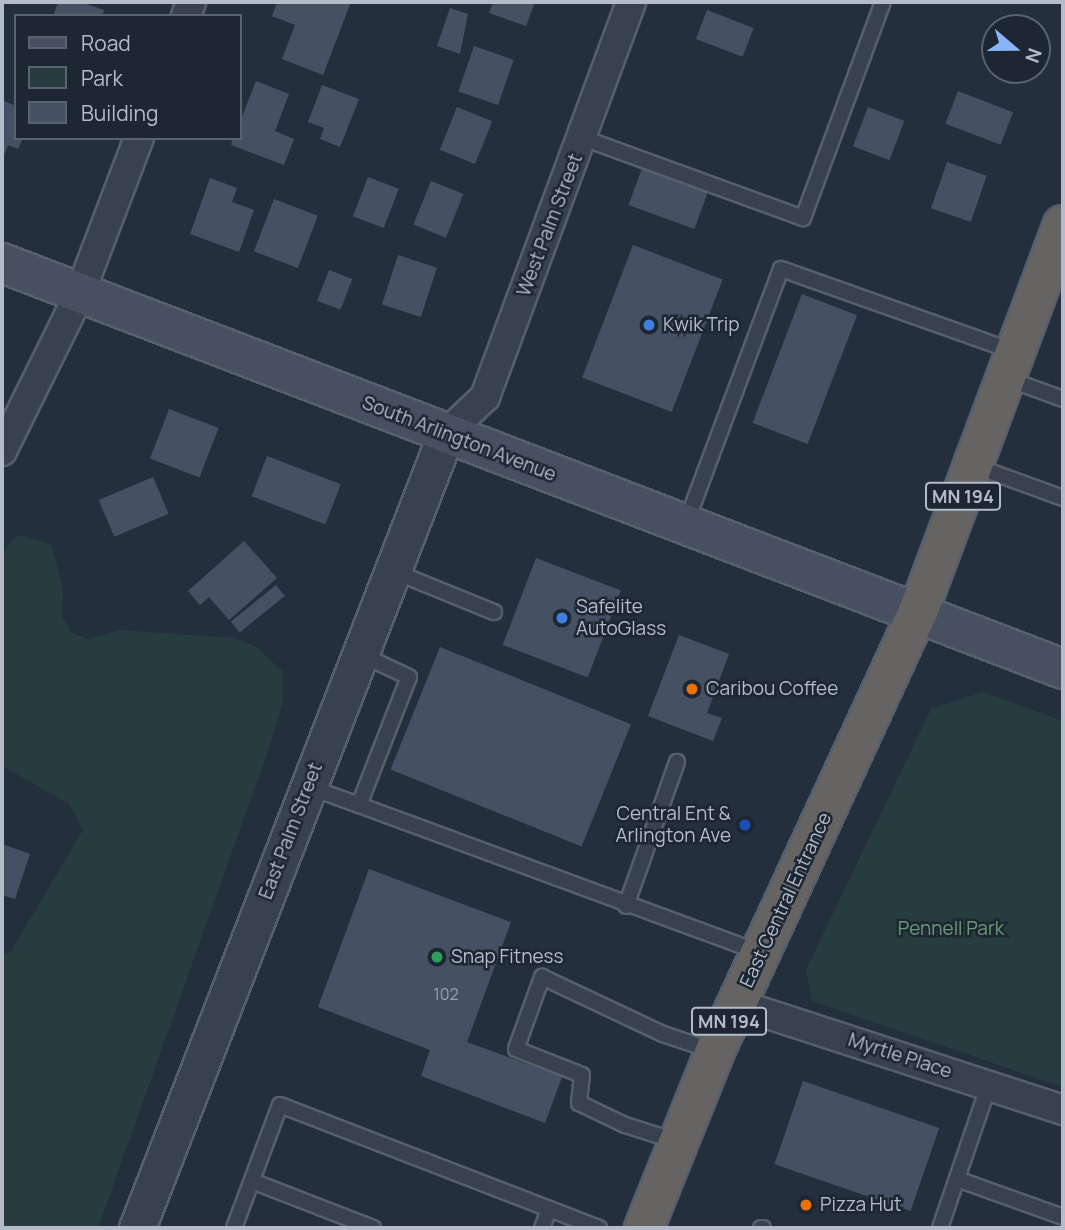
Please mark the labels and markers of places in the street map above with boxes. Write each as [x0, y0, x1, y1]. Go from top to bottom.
place label: Kwik Trip [663, 314, 739, 336]
marker: Kwik Trip [641, 317, 657, 333]
place label: Safelite AutoGlass [576, 596, 666, 640]
marker: Safelite AutoGlass [554, 610, 570, 626]
place label: Caribou Coffee [706, 678, 838, 700]
marker: Caribou Coffee [684, 681, 700, 697]
place label: Central Ent & Arlington Ave [615, 803, 731, 847]
marker: Central Ent & Arlington Ave [737, 817, 753, 833]
place label: Snap Fitness [451, 946, 563, 968]
marker: Snap Fitness [429, 949, 445, 965]
place label: Pizza Hut [820, 1194, 902, 1216]
marker: Pizza Hut [798, 1197, 814, 1213]

